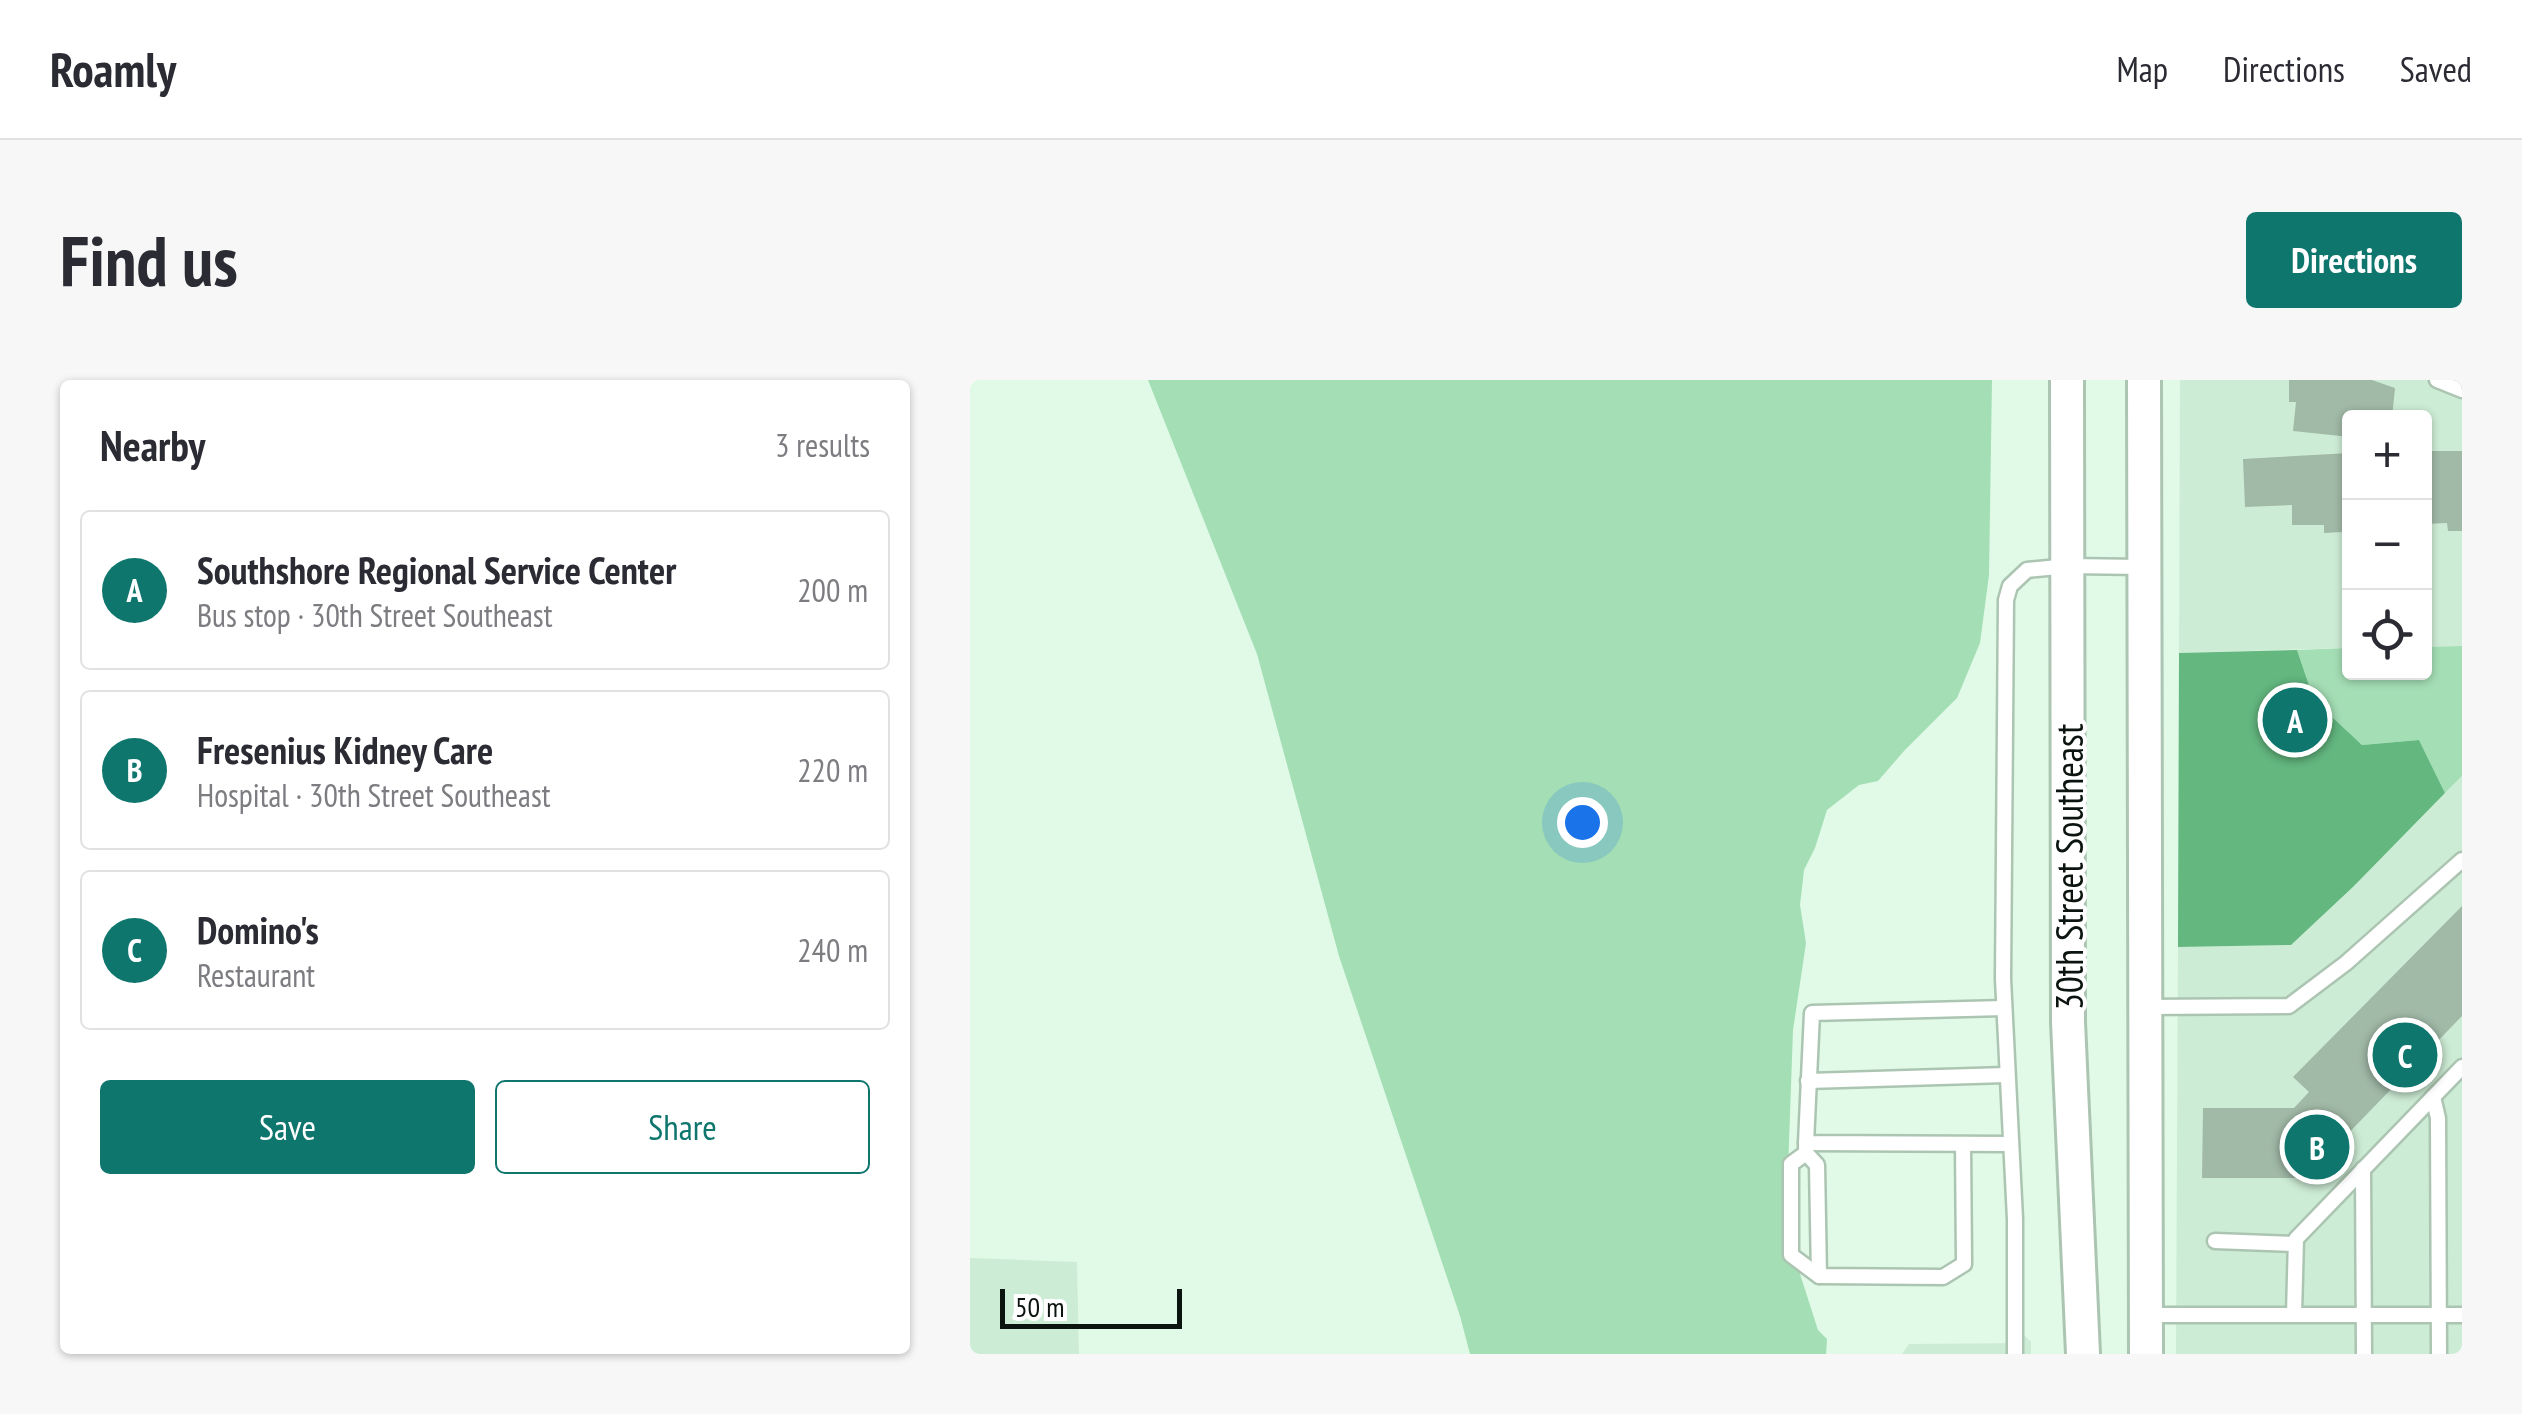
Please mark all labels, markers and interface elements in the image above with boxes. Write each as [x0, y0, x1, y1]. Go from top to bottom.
text: Roamly [50, 38, 176, 100]
text: Map [2117, 46, 2168, 92]
text: Directions [2223, 46, 2345, 92]
text: Saved [2400, 46, 2472, 92]
button: Directions [2246, 212, 2462, 308]
text: Find us [60, 215, 238, 305]
map controls [2342, 410, 2432, 680]
button: + [2342, 410, 2432, 500]
text: Nearby [100, 418, 205, 473]
text: 3 results [775, 424, 870, 466]
button: − [2342, 500, 2432, 590]
text: Southshore Regional Service Center [197, 545, 676, 594]
text: A [126, 569, 143, 611]
text: 200 m [797, 569, 868, 611]
button: locate [2342, 590, 2432, 680]
text: Bus stop · 30th Street Southeast [197, 594, 552, 636]
pin: A [2262, 682, 2328, 758]
street label: 30th Street Southeast [2044, 723, 2093, 1010]
text: Fresenius Kidney Care [197, 725, 493, 774]
text: B [127, 749, 142, 791]
text: 220 m [797, 749, 868, 791]
text: Hospital · 30th Street Southeast [197, 774, 551, 816]
your location [1557, 797, 1608, 848]
text: Domino's [197, 905, 319, 954]
text: C [127, 929, 142, 971]
text: 240 m [797, 929, 868, 971]
text: Restaurant [197, 954, 315, 996]
pin: C [2372, 1018, 2438, 1092]
button: Save [100, 1080, 475, 1174]
button: Share [495, 1080, 870, 1174]
pin: B [2284, 1110, 2350, 1184]
scale bar [1000, 1284, 1182, 1328]
text: 50 m [1015, 1288, 1064, 1325]

